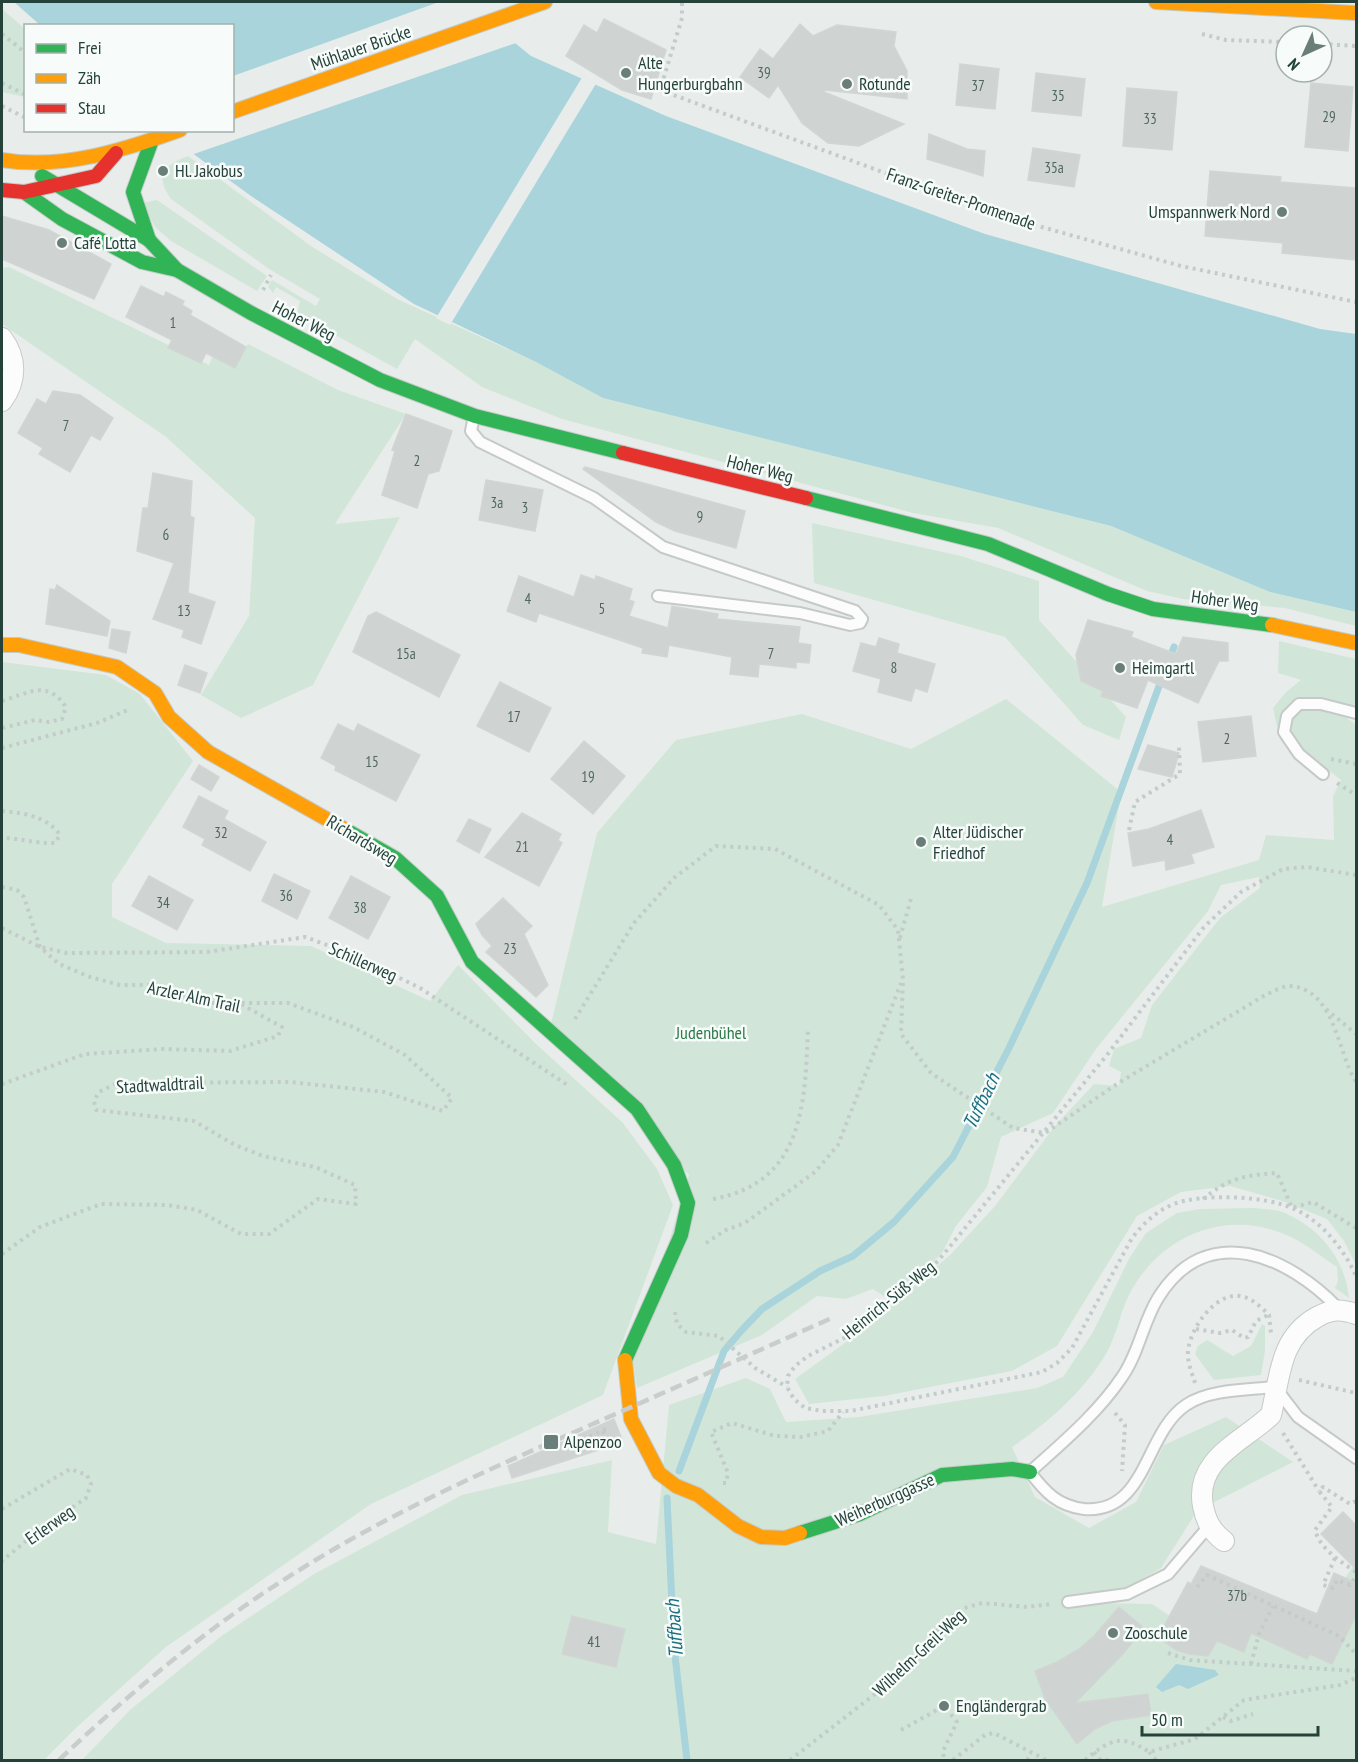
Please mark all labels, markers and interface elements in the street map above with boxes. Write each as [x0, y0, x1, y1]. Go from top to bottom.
street label: Mühlauer Brücke [308, 20, 414, 75]
legend [24, 24, 234, 132]
north arrow [1274, 24, 1334, 84]
text: Frei [78, 36, 102, 59]
place label: Alte Hungerburgbahn [638, 51, 743, 95]
text: N [1283, 54, 1304, 75]
house number: 39 [757, 63, 771, 82]
text: Zäh [78, 66, 101, 89]
marker: Alte Hungerburgbahn [619, 66, 633, 80]
place label: Rotunde [859, 72, 911, 95]
house number: 37 [971, 76, 985, 95]
marker: Rotunde [840, 77, 854, 91]
house number: 35 [1051, 86, 1065, 105]
text: Stau [78, 96, 106, 119]
house number: 29 [1322, 107, 1336, 126]
house number: 33 [1143, 109, 1157, 128]
house number: 35a [1044, 158, 1064, 177]
place label: Hl. Jakobus [175, 159, 243, 182]
street label: Franz-Greiter-Promenade [884, 162, 1039, 235]
marker: Hl. Jakobus [156, 164, 170, 178]
place label: Umspannwerk Nord [1149, 200, 1270, 223]
marker: Umspannwerk Nord [1275, 205, 1289, 219]
place label: Café Lotta [74, 231, 137, 254]
marker: Café Lotta [55, 236, 69, 250]
street label: Hoher Weg [269, 295, 340, 346]
house number: 1 [170, 313, 176, 332]
house number: 7 [63, 416, 69, 435]
street label: Hoher Weg [724, 449, 796, 488]
house number: 2 [414, 451, 420, 470]
house number: 3a [491, 493, 503, 512]
house number: 3 [522, 498, 528, 517]
house number: 9 [697, 507, 703, 526]
house number: 6 [163, 525, 170, 544]
street label: Hoher Weg [1190, 584, 1260, 617]
house number: 4 [525, 589, 532, 608]
house number: 5 [599, 599, 605, 618]
house number: 13 [177, 601, 191, 620]
house number: 15a [396, 644, 416, 663]
house number: 7 [768, 644, 774, 663]
place label: Heimgartl [1132, 656, 1195, 679]
house number: 8 [891, 658, 897, 677]
marker: Heimgartl [1113, 661, 1127, 675]
house number: 17 [507, 707, 521, 726]
house number: 2 [1224, 729, 1230, 748]
house number: 15 [365, 752, 379, 771]
house number: 19 [581, 767, 595, 786]
street label: Richardsweg [323, 810, 402, 870]
place label: Alter Jüdischer Friedhof [933, 820, 1023, 864]
house number: 32 [214, 823, 228, 842]
house number: 4 [1167, 830, 1174, 849]
marker: Alter Jüdischer Friedhof [914, 835, 928, 849]
house number: 21 [515, 837, 529, 856]
house number: 36 [279, 886, 293, 905]
house number: 34 [156, 893, 170, 912]
house number: 38 [353, 898, 367, 917]
street label: Schillerweg [326, 936, 401, 987]
house number: 23 [503, 939, 517, 958]
street label: Arzler Alm Trail [146, 975, 243, 1018]
park label: Judenbühel [675, 1021, 747, 1044]
water label: Tuffbach [956, 1068, 1006, 1133]
street label: Stadtwaldtrail [116, 1071, 205, 1098]
street label: Heinrich-Süß-Weg [837, 1255, 940, 1344]
place label: Alpenzoo [564, 1430, 622, 1453]
marker: Alpenzoo [542, 1433, 560, 1451]
street label: Weiherburggasse [832, 1467, 938, 1532]
street label: Erlerweg [21, 1499, 79, 1550]
house number: 37b [1227, 1586, 1247, 1605]
water label: Tuffbach [659, 1598, 689, 1659]
street label: Wilhelm-Greil-Weg [868, 1604, 970, 1701]
place label: Zooschule [1125, 1621, 1188, 1644]
marker: Zooschule [1106, 1626, 1120, 1640]
house number: 41 [587, 1632, 601, 1651]
place label: Engländergrab [956, 1694, 1047, 1717]
marker: Engländergrab [937, 1699, 951, 1713]
scale bar [1142, 1699, 1318, 1737]
text: 50 m [1151, 1708, 1183, 1731]

